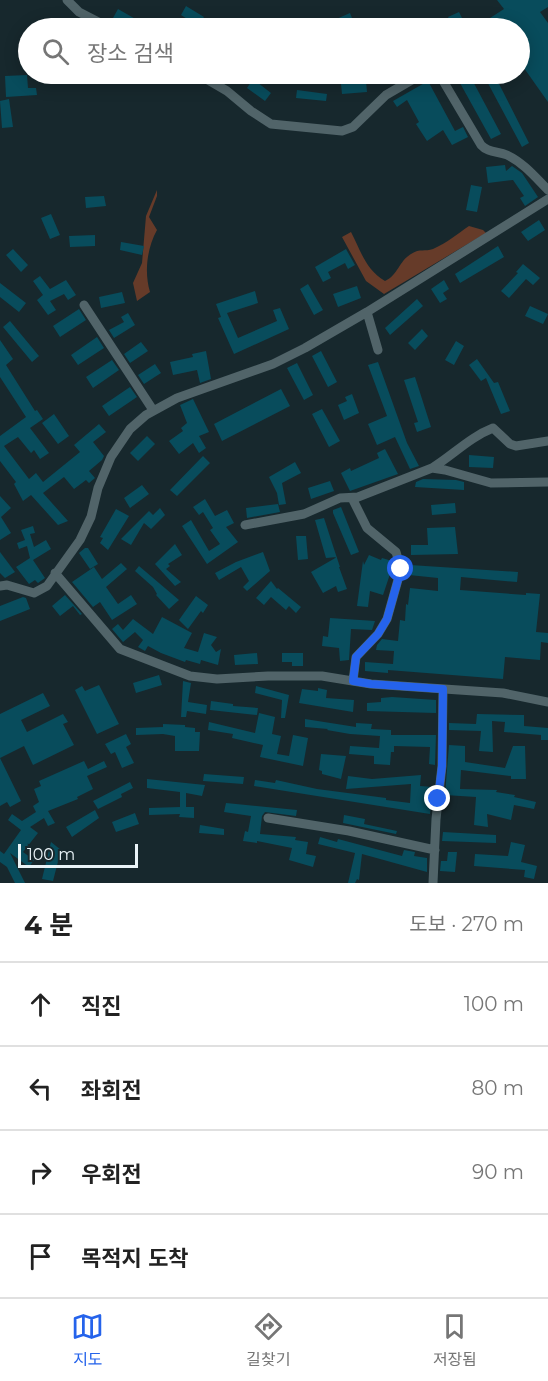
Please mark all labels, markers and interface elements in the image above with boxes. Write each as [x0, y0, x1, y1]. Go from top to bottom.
search box [18, 18, 530, 84]
icon: search [39, 35, 72, 68]
text: 장소 검색 [87, 40, 174, 67]
route start [387, 555, 413, 581]
route end [424, 785, 450, 811]
scale bar [18, 841, 138, 868]
text: 100 m [27, 845, 75, 864]
text: 4 분 [24, 909, 73, 941]
text: 도보 · 270 m [409, 912, 524, 936]
icon: ahead [24, 988, 57, 1021]
text: 100 m [464, 992, 524, 1016]
text: 직진 [81, 993, 121, 1020]
icon: left [24, 1072, 57, 1105]
text: 80 m [472, 1076, 524, 1100]
text: 좌회전 [81, 1077, 142, 1104]
icon: right [24, 1156, 57, 1189]
text: 90 m [472, 1160, 524, 1184]
text: 우회전 [81, 1161, 142, 1188]
icon: arrive [24, 1240, 57, 1273]
text: 목적지 도착 [81, 1245, 188, 1272]
tab: 지도 [71, 1310, 104, 1370]
tab: 길찾기 [246, 1310, 291, 1370]
tab: 저장됨 [433, 1310, 477, 1370]

